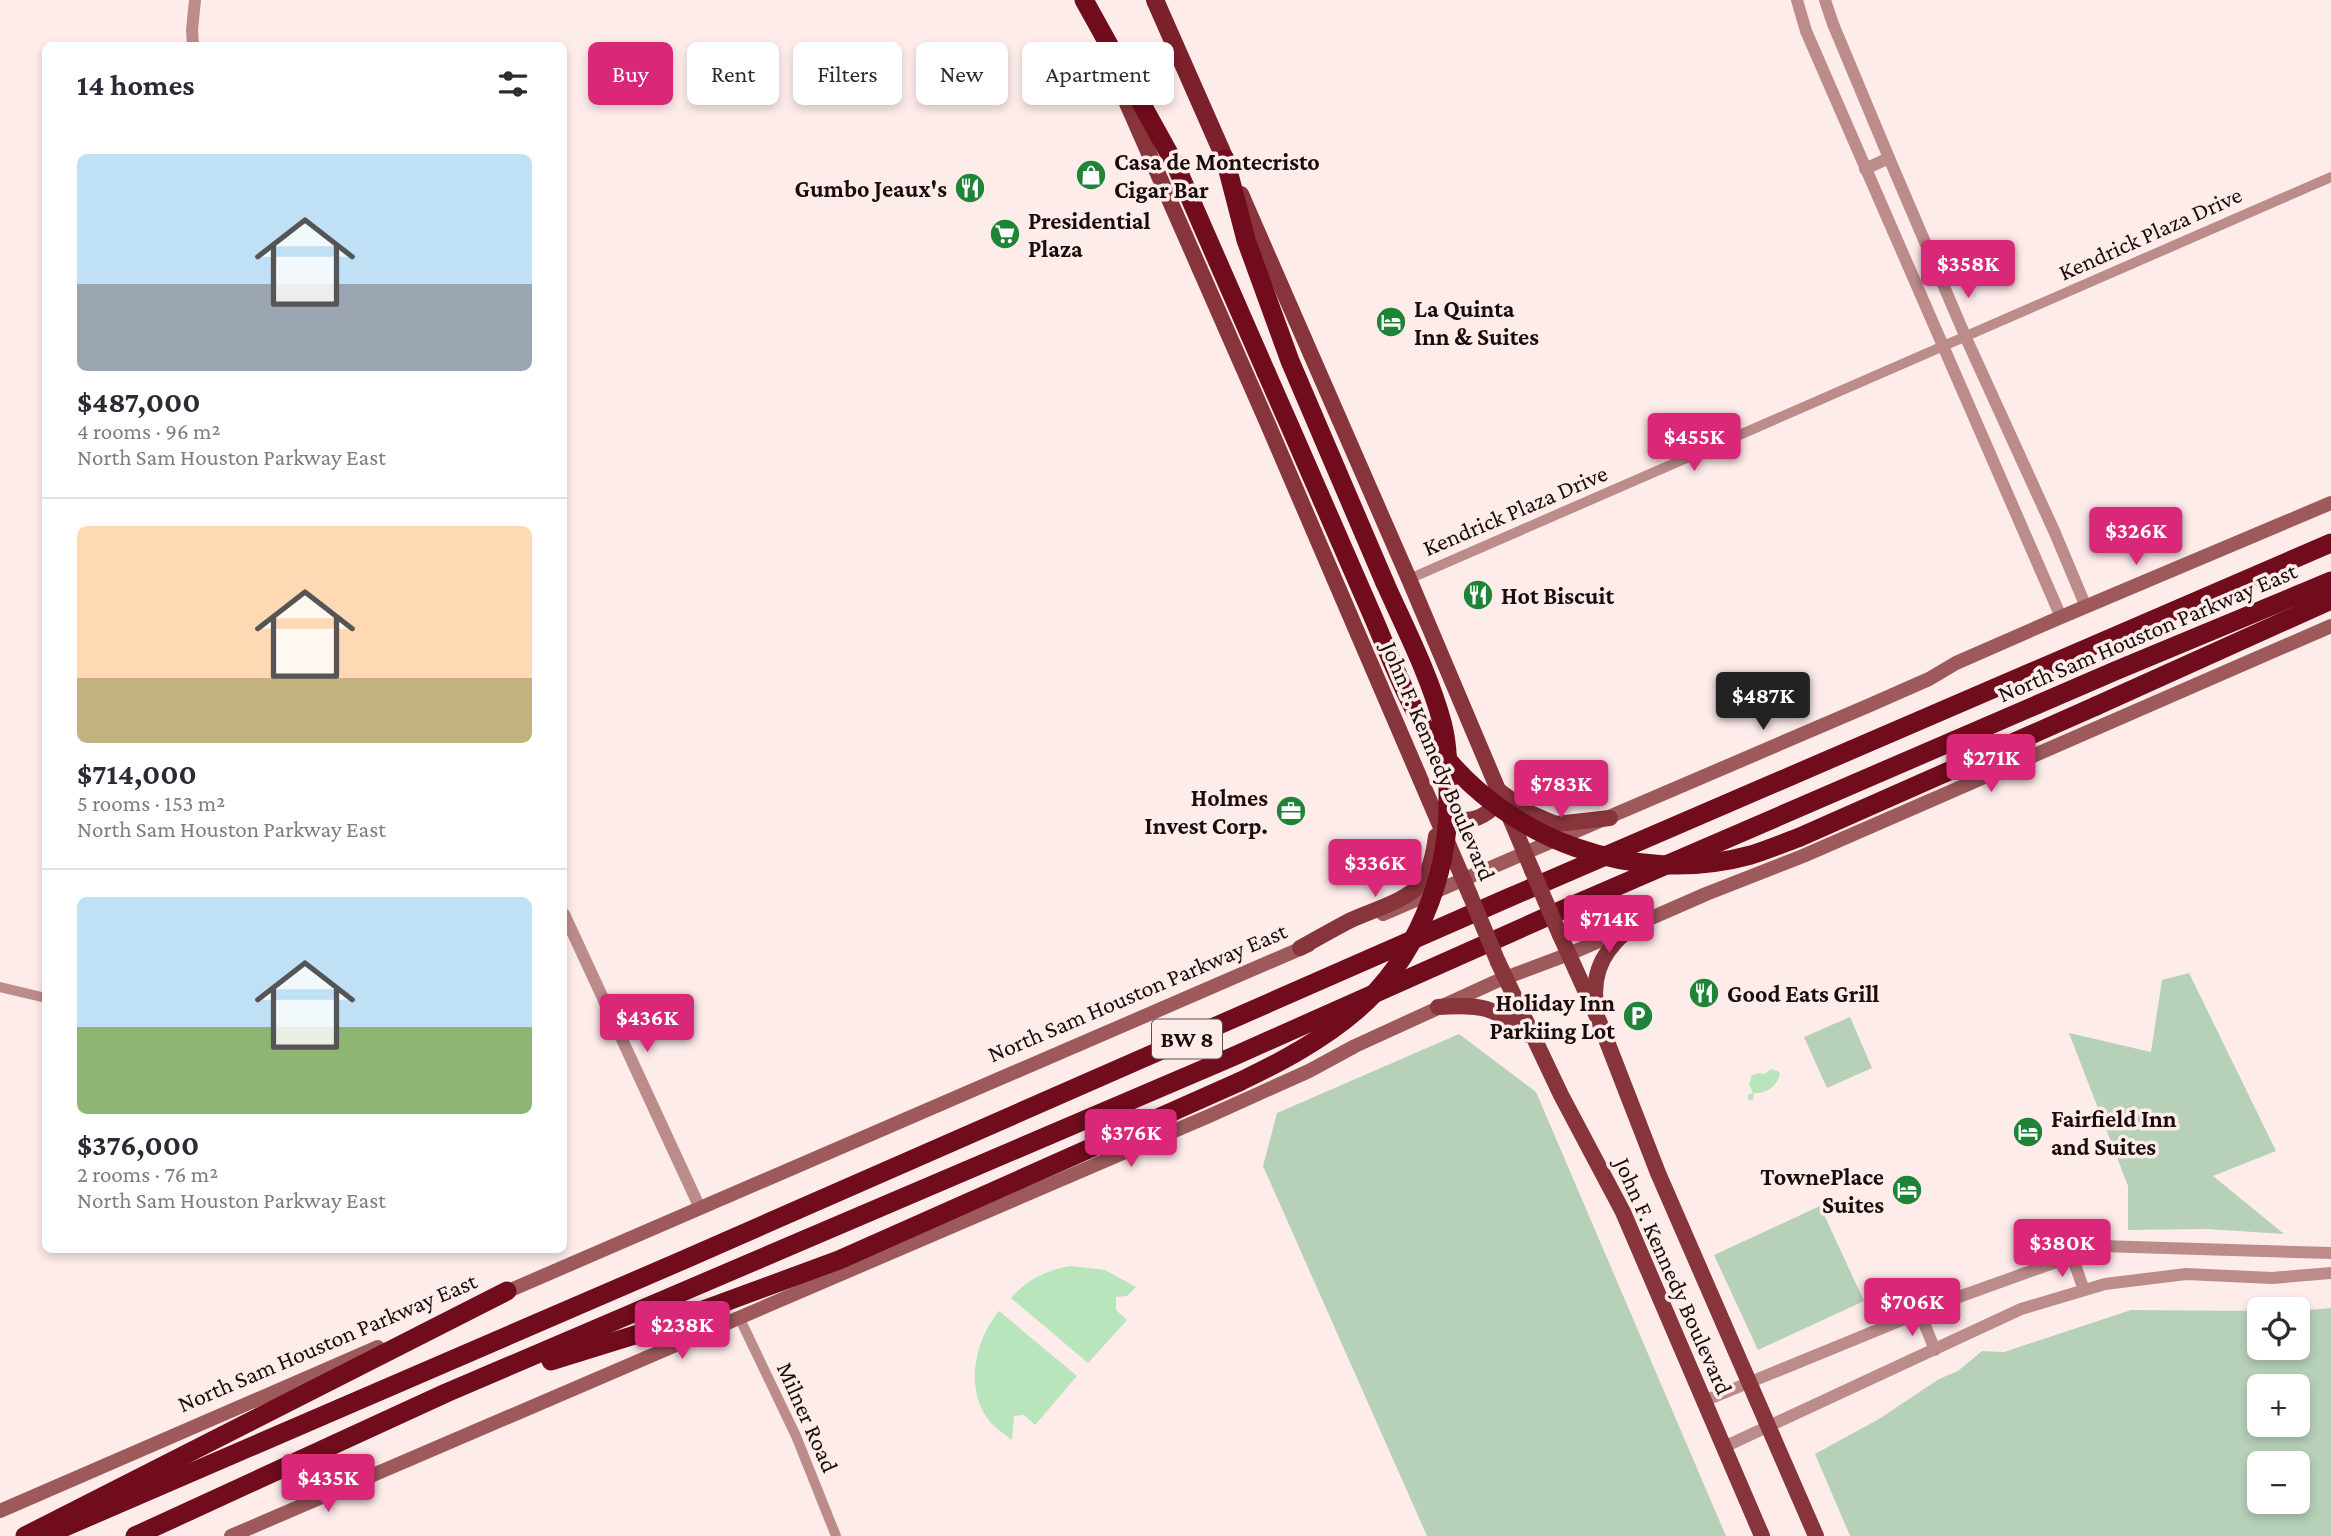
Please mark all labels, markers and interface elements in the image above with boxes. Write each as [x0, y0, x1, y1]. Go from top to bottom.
chip: Buy [588, 42, 673, 105]
chip: Rent [687, 42, 779, 105]
chip: Filters [793, 42, 902, 105]
chip: New [916, 42, 1008, 105]
chip: Apartment [1022, 42, 1174, 105]
icon: filters [494, 65, 532, 103]
text: 14 homes [77, 68, 195, 101]
place label: Casa de Montecristo Cigar Bar [1114, 148, 1320, 203]
shop icon: Casa de Montecristo Cigar Bar [1074, 158, 1108, 192]
restaurant icon: Gumbo Jeaux's [953, 171, 987, 205]
place label: Gumbo Jeaux's [795, 175, 947, 202]
street label: Kendrick Plaza Drive [2054, 180, 2246, 286]
icon: home [242, 199, 368, 325]
place label: Presidential Plaza [1028, 207, 1151, 262]
supermarket icon: Presidential Plaza [988, 217, 1022, 251]
pin: $358K [1919, 240, 2017, 300]
text: $358K [1937, 250, 1999, 276]
place label: La Quinta Inn & Suites [1414, 295, 1539, 350]
hotel icon: La Quinta Inn & Suites [1374, 305, 1408, 339]
text: $487,000 [77, 385, 200, 418]
pin: $455K [1645, 414, 1743, 473]
text: 4 rooms · 96 m² [77, 418, 220, 444]
text: $455K [1664, 423, 1724, 449]
text: North Sam Houston Parkway East [77, 444, 386, 470]
street label: Kendrick Plaza Drive [1419, 459, 1611, 561]
pin: $326K [2087, 508, 2185, 567]
text: $326K [2105, 517, 2167, 543]
street label: North Sam Houston Parkway East [1993, 556, 2302, 707]
icon: home [242, 571, 368, 697]
restaurant icon: Hot Biscuit [1461, 578, 1495, 612]
place label: Hot Biscuit [1501, 582, 1614, 609]
street label: John F. Kennedy Boulevard [1376, 636, 1502, 885]
pin: $487K [1714, 672, 1812, 732]
text: $487K [1732, 682, 1794, 708]
pin: $271K [1942, 734, 2040, 794]
text: $271K [1962, 744, 2020, 770]
text: $714,000 [77, 757, 197, 790]
pin: $783K [1512, 760, 1610, 820]
text: $783K [1530, 770, 1592, 796]
place label: Holmes Invest Corp. [1145, 784, 1268, 839]
text: 5 rooms · 153 m² [77, 790, 225, 816]
office icon: Holmes Invest Corp. [1274, 794, 1308, 828]
text: North Sam Houston Parkway East [77, 816, 386, 842]
pin: $336K [1326, 839, 1424, 899]
text: $336K [1344, 849, 1406, 875]
pin: $714K [1560, 895, 1658, 955]
text: $714K [1580, 905, 1638, 931]
street label: North Sam Houston Parkway East [983, 916, 1292, 1067]
icon: home [242, 942, 368, 1068]
restaurant icon: Good Eats Grill [1687, 976, 1721, 1010]
place label: Good Eats Grill [1727, 980, 1879, 1007]
place label: Holiday Inn Parkiing Lot [1489, 989, 1615, 1044]
pin: $436K [598, 995, 696, 1054]
parking icon: Holiday Inn Parkiing Lot [1621, 999, 1655, 1033]
text: $436K [616, 1004, 678, 1030]
road number: BW 8 [1152, 1020, 1222, 1058]
place label: Fairfield Inn and Suites [2051, 1105, 2177, 1160]
pin: $376K [1082, 1110, 1180, 1169]
hotel icon: Fairfield Inn and Suites [2011, 1115, 2045, 1149]
text: $376K [1101, 1119, 1161, 1145]
text: $376,000 [77, 1128, 199, 1161]
street label: John F. Kennedy Boulevard [1609, 1152, 1739, 1399]
text: 2 rooms · 76 m² [77, 1161, 218, 1187]
place label: TownePlace Suites [1760, 1163, 1884, 1218]
hotel icon: TownePlace Suites [1890, 1173, 1924, 1207]
text: North Sam Houston Parkway East [77, 1187, 386, 1213]
pin: $380K [2013, 1220, 2111, 1279]
text: $380K [2030, 1229, 2094, 1255]
street label: North Sam Houston Parkway East [173, 1266, 482, 1417]
pin: $706K [1863, 1278, 1961, 1338]
text: $706K [1880, 1288, 1944, 1314]
map controls [2247, 1297, 2310, 1514]
button: locate [2247, 1297, 2310, 1360]
pin: $238K [633, 1302, 731, 1361]
text: $238K [651, 1311, 713, 1337]
street label: Milner Road [772, 1358, 844, 1477]
button: + [2247, 1374, 2310, 1437]
button: − [2247, 1451, 2310, 1514]
pin: $435K [279, 1454, 377, 1514]
text: $435K [298, 1464, 358, 1490]

